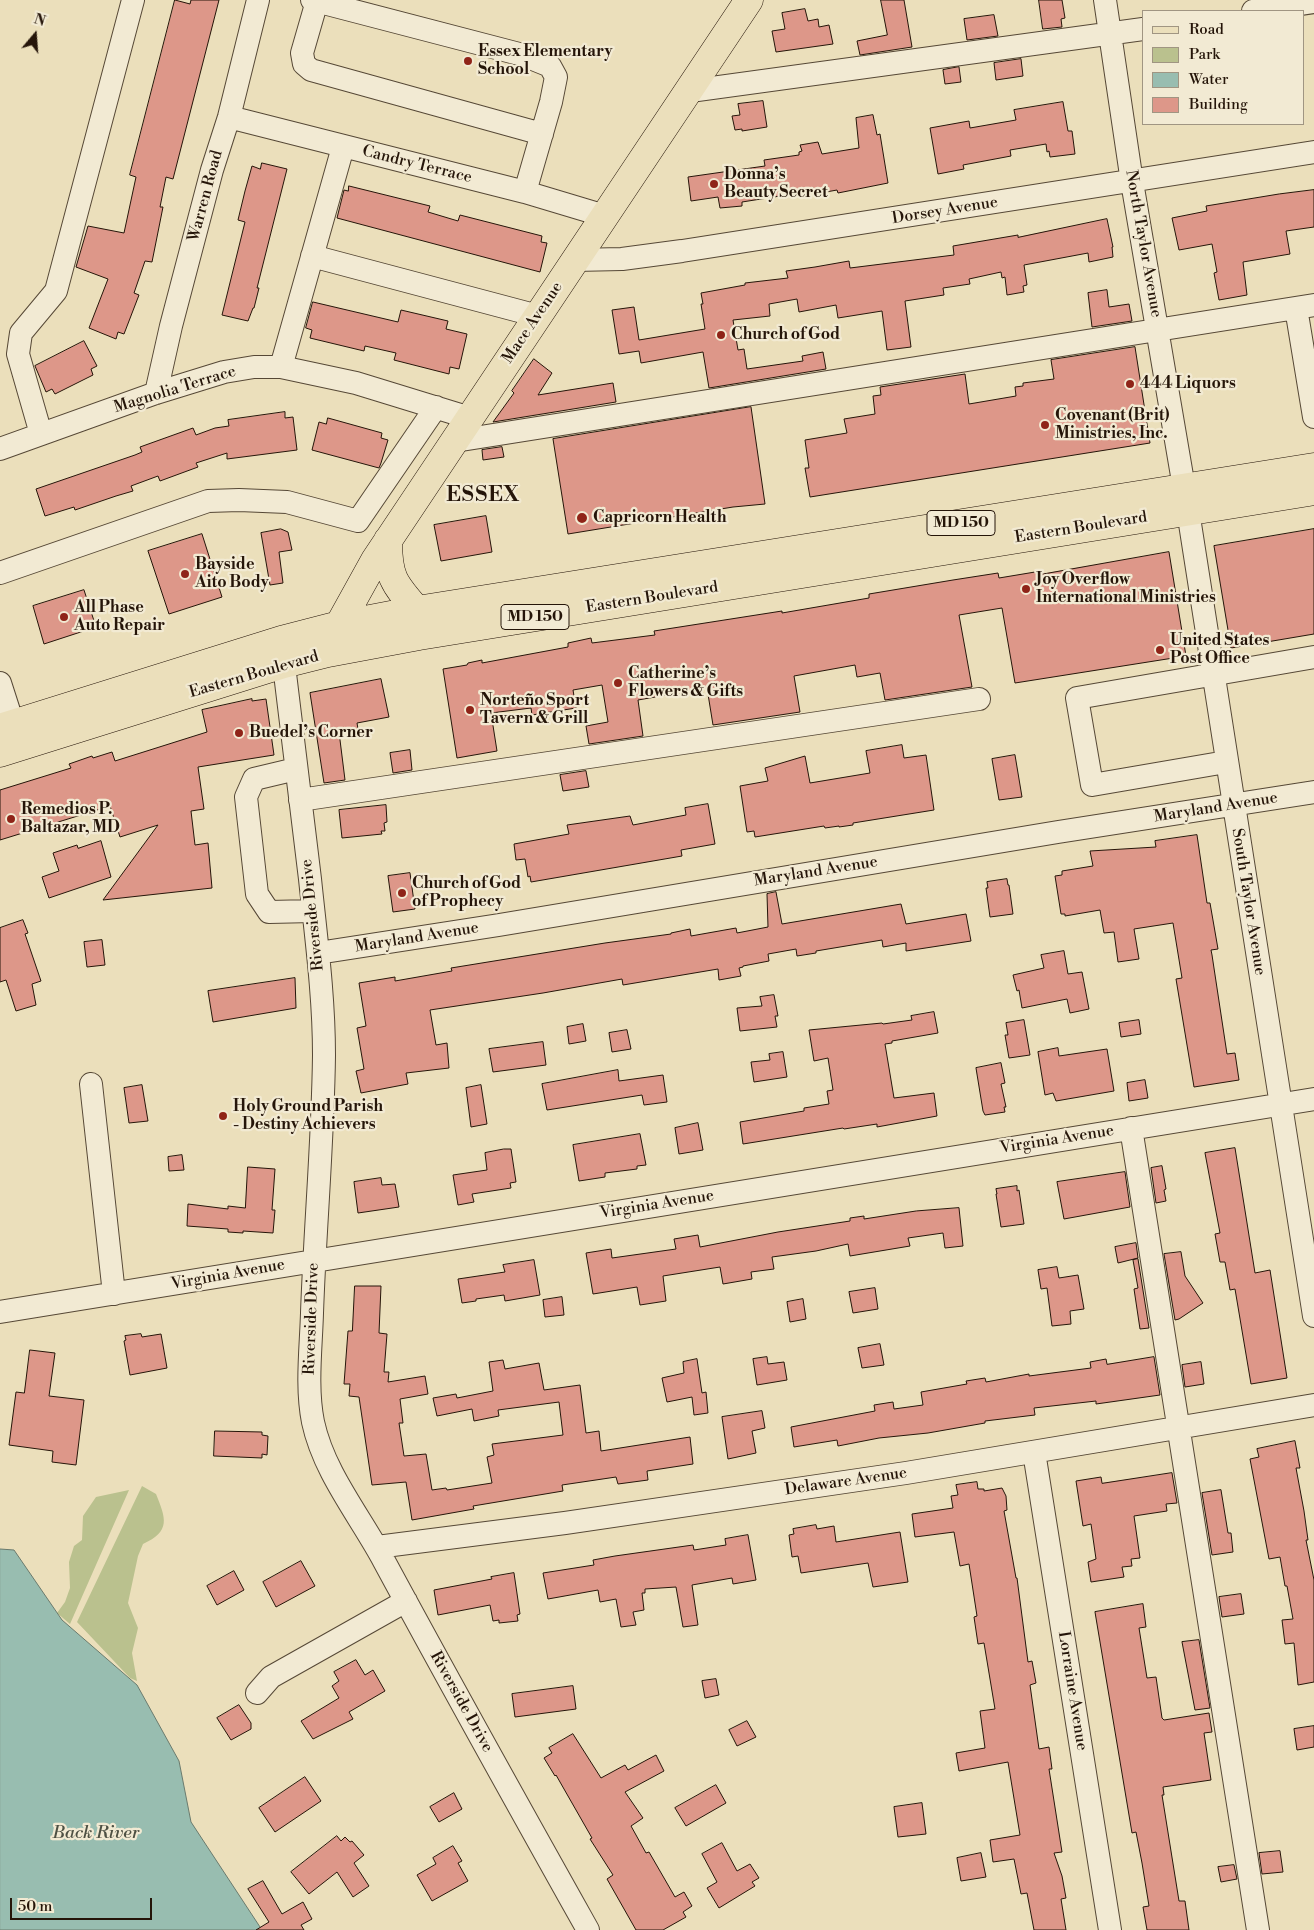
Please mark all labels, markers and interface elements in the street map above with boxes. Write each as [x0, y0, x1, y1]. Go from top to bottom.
north arrow [10, 10, 60, 60]
text: N [32, 10, 48, 31]
legend [1142, 10, 1304, 125]
text: Road [1189, 20, 1224, 39]
place label: Essex Elementary School [478, 42, 613, 80]
text: Park [1189, 45, 1220, 64]
marker: Essex Elementary School [462, 55, 474, 67]
text: Water [1189, 70, 1228, 89]
text: Building [1189, 95, 1248, 114]
street label: Candry Terrace [360, 142, 474, 188]
street label: Warren Road [185, 148, 227, 244]
place label: Donna’s Beauty Secret [724, 165, 828, 203]
street label: North Taylor Avenue [1121, 169, 1165, 319]
marker: Donna’s Beauty Secret [708, 178, 720, 190]
street label: Dorsey Avenue [891, 193, 999, 229]
street label: Mace Avenue [499, 278, 567, 368]
place label: Church of God [731, 325, 840, 345]
marker: Church of God [715, 329, 727, 341]
street label: Magnolia Terrace [112, 362, 238, 418]
place label: 444 Liquors [1140, 374, 1236, 394]
marker: 444 Liquors [1124, 378, 1136, 390]
place label: Covenant (Brit) Ministries, Inc. [1055, 406, 1169, 444]
marker: Covenant (Brit) Ministries, Inc. [1039, 419, 1051, 431]
district label: ESSEX [446, 483, 520, 509]
place label: Capricorn Health [593, 508, 727, 528]
street label: Eastern Boulevard [1013, 508, 1149, 548]
road number: MD 150 [927, 510, 995, 536]
marker: Capricorn Health [575, 511, 589, 525]
place label: Bayside Aito Body [195, 555, 269, 593]
marker: Bayside Aito Body [179, 568, 191, 580]
place label: Joy Overflow International Ministries [1036, 570, 1216, 608]
street label: Eastern Boulevard [584, 578, 720, 618]
marker: Joy Overflow International Ministries [1020, 583, 1032, 595]
place label: All Phase Auto Repair [74, 598, 165, 636]
road number: MD 150 [501, 604, 569, 630]
marker: All Phase Auto Repair [58, 611, 70, 623]
place label: United States Post Office [1170, 631, 1269, 669]
marker: United States Post Office [1154, 644, 1166, 656]
street label: Eastern Boulevard [187, 647, 321, 703]
place label: Catherine’s Flowers & Gifts [628, 664, 743, 702]
marker: Catherine’s Flowers & Gifts [612, 677, 624, 689]
place label: Norteño Sport Tavern & Grill [480, 691, 589, 729]
marker: Norteño Sport Tavern & Grill [464, 704, 476, 716]
place label: Buedel’s Corner [249, 723, 373, 743]
marker: Buedel’s Corner [233, 727, 245, 739]
street label: Maryland Avenue [1153, 789, 1279, 827]
place label: Remedios P. Baltazar, MD [21, 800, 120, 838]
marker: Remedios P. Baltazar, MD [5, 813, 17, 825]
street label: South Taylor Avenue [1227, 827, 1269, 977]
street label: Maryland Avenue [753, 853, 879, 891]
street label: Riverside Drive [298, 858, 328, 972]
place label: Church of God of Prophecy [412, 874, 521, 912]
marker: Church of God of Prophecy [396, 887, 408, 899]
street label: Maryland Avenue [354, 919, 480, 957]
place label: Holy Ground Parish - Destiny Achievers [233, 1097, 383, 1135]
marker: Holy Ground Parish - Destiny Achievers [217, 1110, 229, 1122]
street label: Virginia Avenue [999, 1122, 1115, 1158]
street label: Virginia Avenue [599, 1187, 715, 1223]
street label: Virginia Avenue [170, 1256, 286, 1294]
street label: Riverside Drive [300, 1262, 324, 1376]
street label: Delaware Avenue [784, 1464, 908, 1500]
street label: Lorraine Avenue [1053, 1630, 1091, 1752]
street label: Riverside Drive [425, 1648, 497, 1756]
water label: Back River [53, 1823, 139, 1845]
scale bar [12, 1888, 155, 1920]
text: 50 m [18, 1897, 52, 1916]

